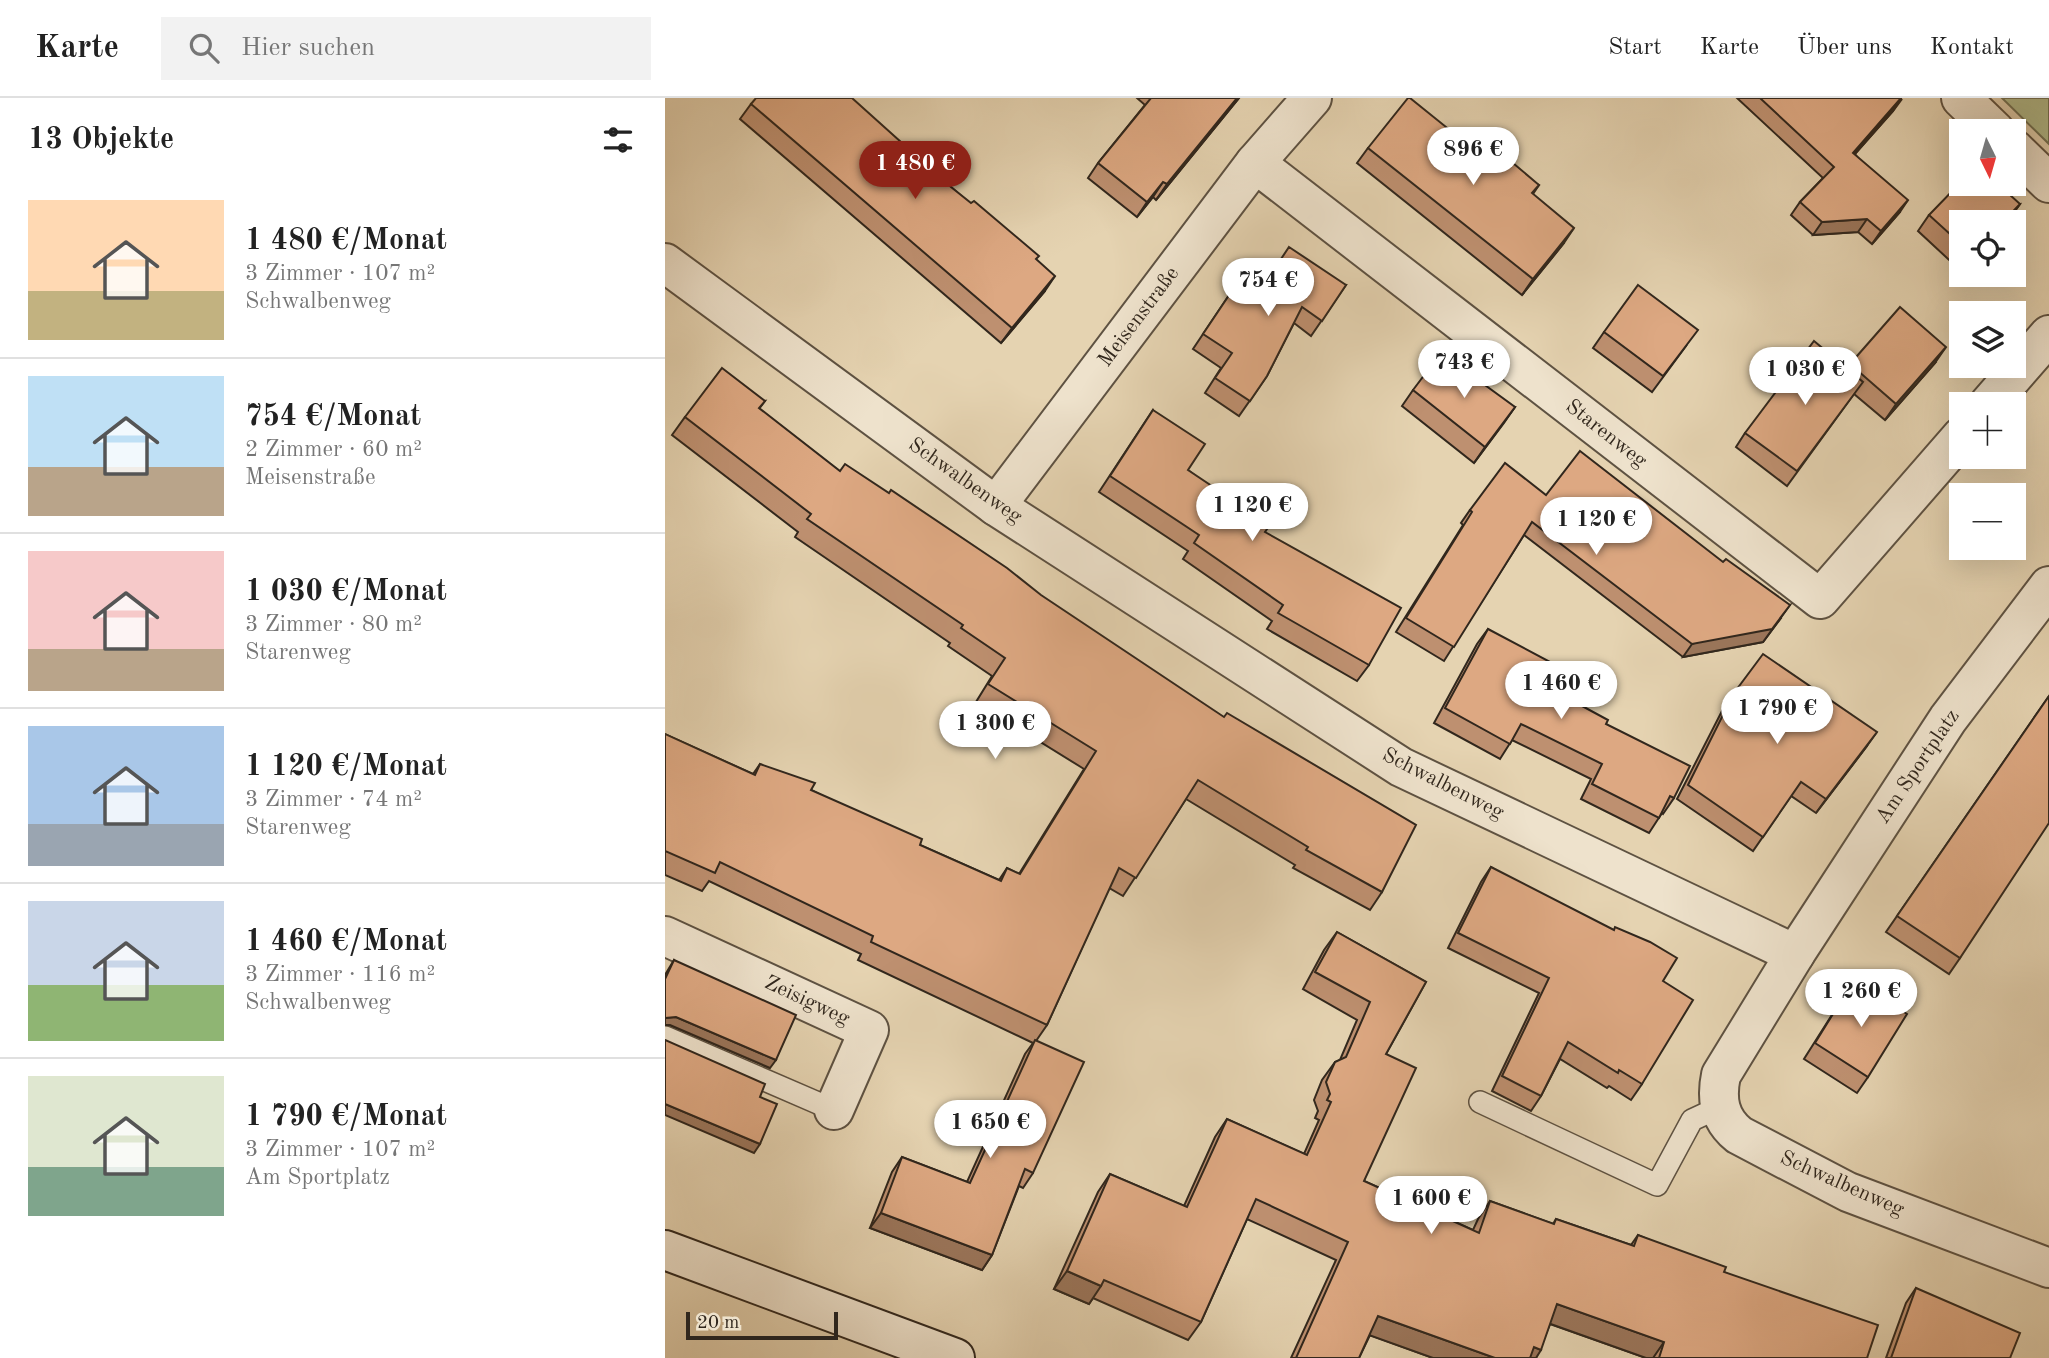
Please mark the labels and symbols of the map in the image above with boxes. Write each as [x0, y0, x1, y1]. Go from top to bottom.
north arrow [1949, 119, 2027, 196]
pin: 896 € [1424, 127, 1522, 187]
pin: 1 480 € [850, 141, 980, 201]
pin: 754 € [1219, 258, 1317, 318]
street label: Meisenstraße [1095, 263, 1183, 371]
pin: 743 € [1415, 341, 1513, 400]
pin: 1 030 € [1740, 348, 1870, 407]
street label: Starenweg [1561, 396, 1651, 472]
street label: Schwalbenweg [904, 434, 1026, 528]
pin: 1 120 € [1187, 484, 1317, 543]
pin: 1 120 € [1531, 498, 1661, 557]
pin: 1 460 € [1496, 662, 1626, 721]
pin: 1 790 € [1712, 686, 1842, 746]
pin: 1 300 € [930, 702, 1060, 761]
street label: Am Sportplatz [1872, 706, 1964, 828]
street label: Schwalbenweg [1379, 744, 1508, 824]
pin: 1 260 € [1796, 970, 1926, 1029]
street label: Zeisigweg [761, 972, 853, 1030]
pin: 1 650 € [925, 1100, 1055, 1160]
street label: Schwalbenweg [1777, 1147, 1908, 1221]
pin: 1 600 € [1366, 1176, 1496, 1236]
scale bar [686, 1309, 838, 1341]

